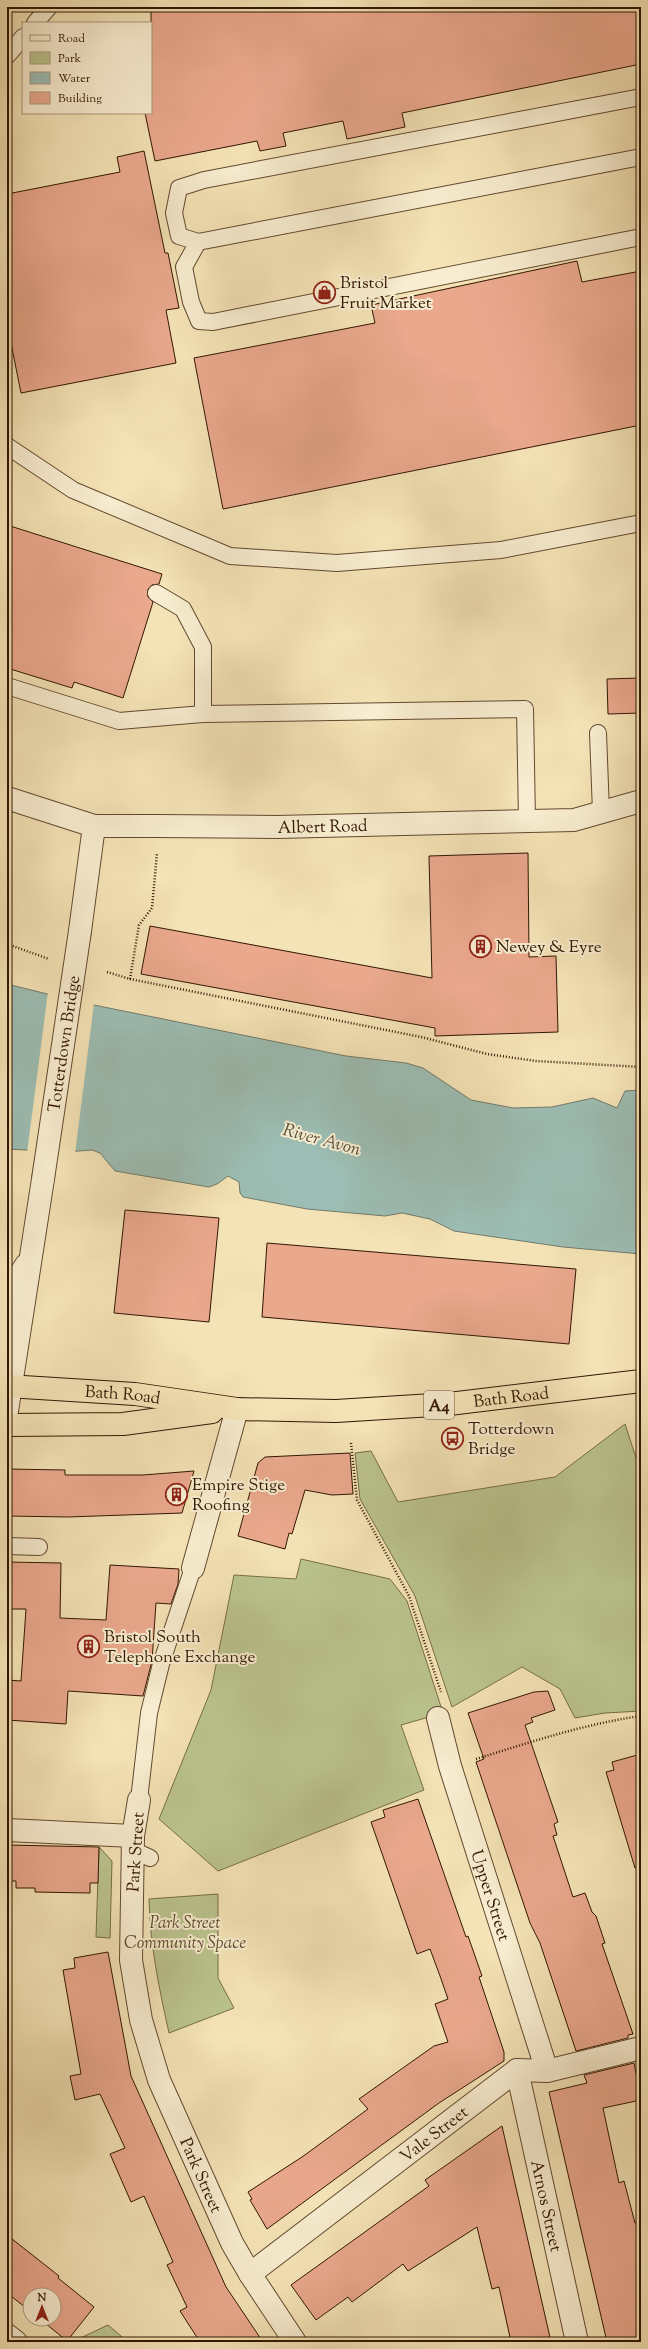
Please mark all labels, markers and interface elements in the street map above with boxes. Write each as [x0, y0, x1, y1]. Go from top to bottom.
legend [22, 22, 152, 114]
text: Road [58, 30, 85, 48]
text: Park [58, 50, 81, 68]
text: Water [58, 70, 91, 88]
text: Building [58, 90, 102, 108]
place label: Bristol Fruit Market [340, 272, 432, 316]
shop icon: Bristol Fruit Market [311, 279, 337, 305]
street label: Albert Road [277, 815, 368, 841]
building icon: Newey & Eyre [467, 933, 493, 959]
place label: Newey & Eyre [496, 936, 602, 960]
street label: Totterdown Bridge [43, 974, 87, 1114]
water label: River Avon [280, 1118, 364, 1164]
street label: Bath Road [84, 1381, 162, 1412]
street label: Bath Road [472, 1382, 551, 1415]
road number: A4 [424, 1391, 454, 1419]
place label: Totterdown Bridge [468, 1418, 555, 1462]
bus stop icon: Totterdown Bridge [440, 1425, 466, 1451]
place label: Empire Stige Roofing [192, 1474, 285, 1518]
building icon: Empire Stige Roofing [164, 1481, 190, 1507]
place label: Bristol South Telephone Exchange [104, 1626, 255, 1670]
building icon: Bristol South Telephone Exchange [75, 1633, 101, 1659]
street label: Park Street [122, 1811, 152, 1893]
street label: Upper Street [463, 1847, 515, 1945]
park label: Park Street Community Space [124, 1912, 246, 1956]
street label: Vale Street [395, 2101, 474, 2169]
street label: Park Street [172, 2134, 227, 2217]
street label: Arnos Street [523, 2158, 567, 2254]
north arrow [22, 2287, 62, 2327]
text: N [37, 2290, 47, 2306]

